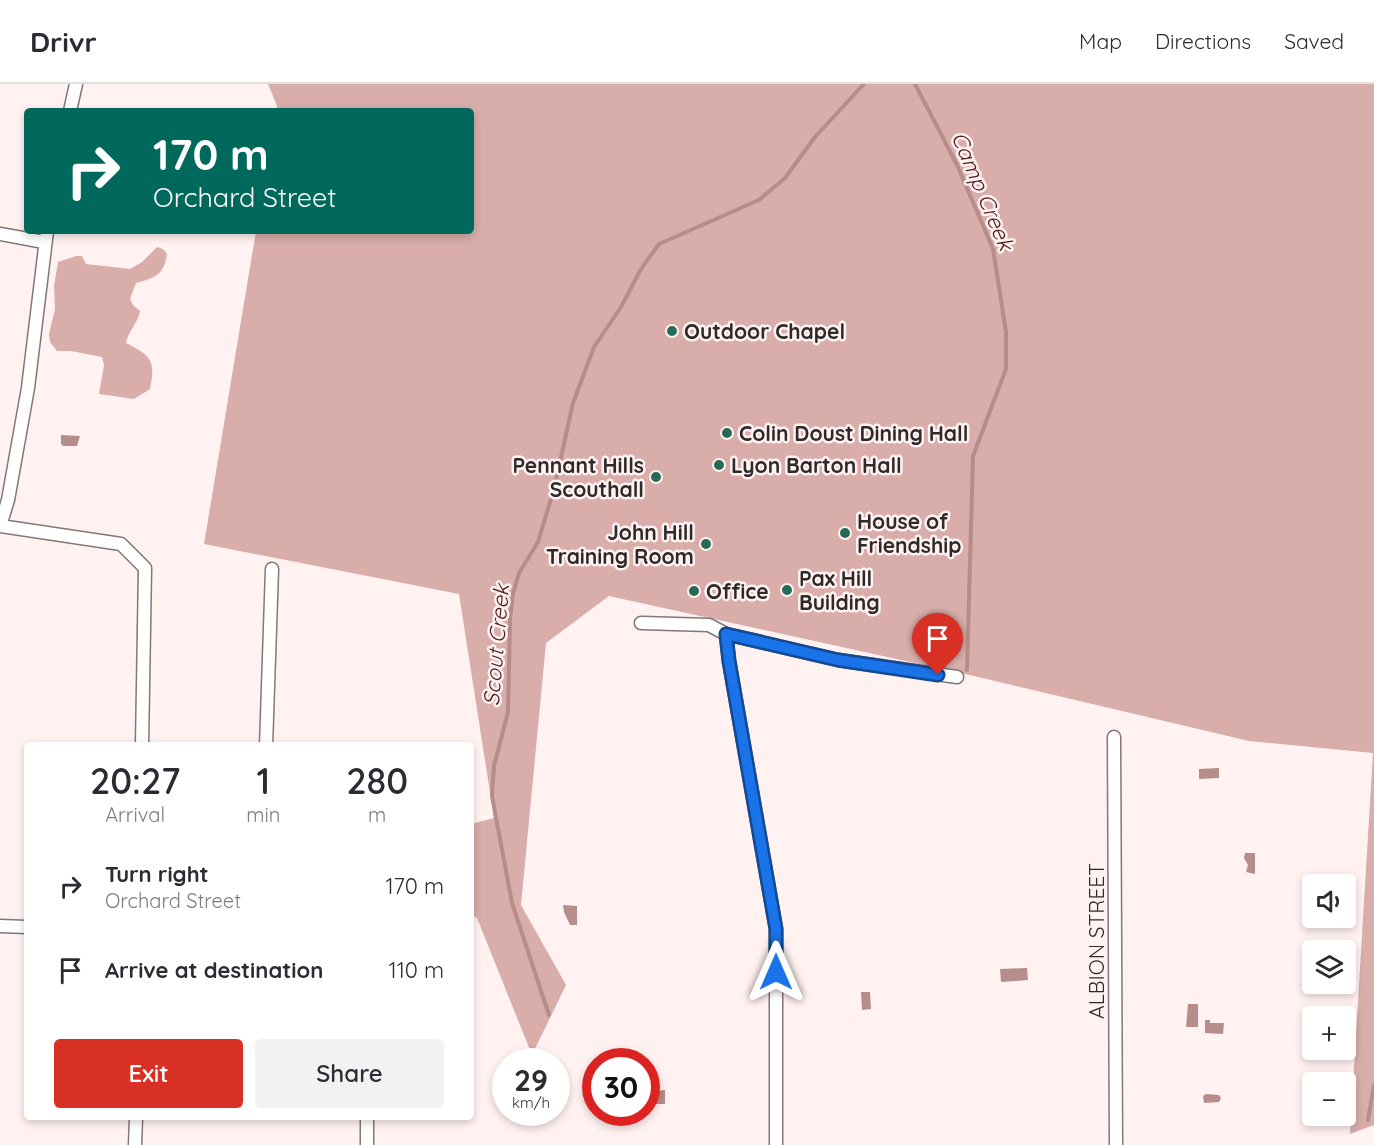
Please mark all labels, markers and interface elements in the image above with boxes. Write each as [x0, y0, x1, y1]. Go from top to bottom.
text: Drivr [30, 24, 97, 59]
text: Map [1079, 28, 1122, 54]
text: Directions [1155, 28, 1251, 54]
text: Saved [1284, 28, 1344, 54]
water label: Camp Creek [945, 127, 1021, 257]
text: 170 m [153, 128, 269, 181]
icon: right [54, 132, 132, 210]
text: Orchard Street [153, 180, 337, 214]
place label: Outdoor Chapel [684, 318, 845, 344]
marker: Outdoor Chapel [665, 324, 679, 338]
place label: Colin Doust Dining Hall [739, 420, 968, 446]
marker: Colin Doust Dining Hall [720, 426, 734, 440]
place label: Pennant Hills Scouthall [512, 452, 644, 502]
place label: Lyon Barton Hall [731, 452, 902, 478]
marker: Lyon Barton Hall [712, 458, 726, 472]
marker: Pennant Hills Scouthall [649, 470, 663, 484]
place label: House of Friendship [857, 508, 961, 558]
place label: John Hill Training Room [546, 519, 694, 569]
marker: House of Friendship [838, 526, 852, 540]
marker: John Hill Training Room [699, 537, 713, 551]
place label: Pax Hill Building [799, 565, 880, 615]
place label: Office [706, 578, 769, 604]
water label: Scout Creek [477, 581, 515, 707]
marker: Pax Hill Building [780, 583, 794, 597]
marker: Office [687, 584, 701, 598]
pin [912, 613, 963, 675]
icon: arrive [921, 622, 954, 655]
text: 20:27 [90, 758, 180, 803]
text: 1 [256, 758, 270, 803]
text: 280 [346, 758, 408, 803]
text: Arrival [105, 802, 165, 827]
text: min [246, 802, 280, 827]
text: m [368, 802, 386, 827]
text: Turn right [105, 860, 209, 888]
street label: ALBION STREET [1083, 863, 1109, 1019]
icon: right [54, 870, 87, 903]
text: 170 m [385, 872, 444, 900]
map controls [1302, 874, 1356, 1126]
button: sound [1302, 874, 1356, 928]
text: Orchard Street [105, 888, 241, 913]
position arrow [744, 940, 808, 1004]
button: layers [1302, 940, 1356, 994]
icon: arrive [54, 954, 87, 987]
text: Arrive at destination [105, 956, 323, 984]
text: 110 m [389, 956, 444, 984]
button: + [1302, 1006, 1356, 1060]
button: Exit [54, 1039, 243, 1108]
button: Share [255, 1039, 444, 1108]
speed limit sign: 30 [582, 1048, 660, 1126]
text: 29 [514, 1061, 548, 1099]
button: − [1302, 1072, 1356, 1126]
text: km/h [512, 1093, 550, 1112]

